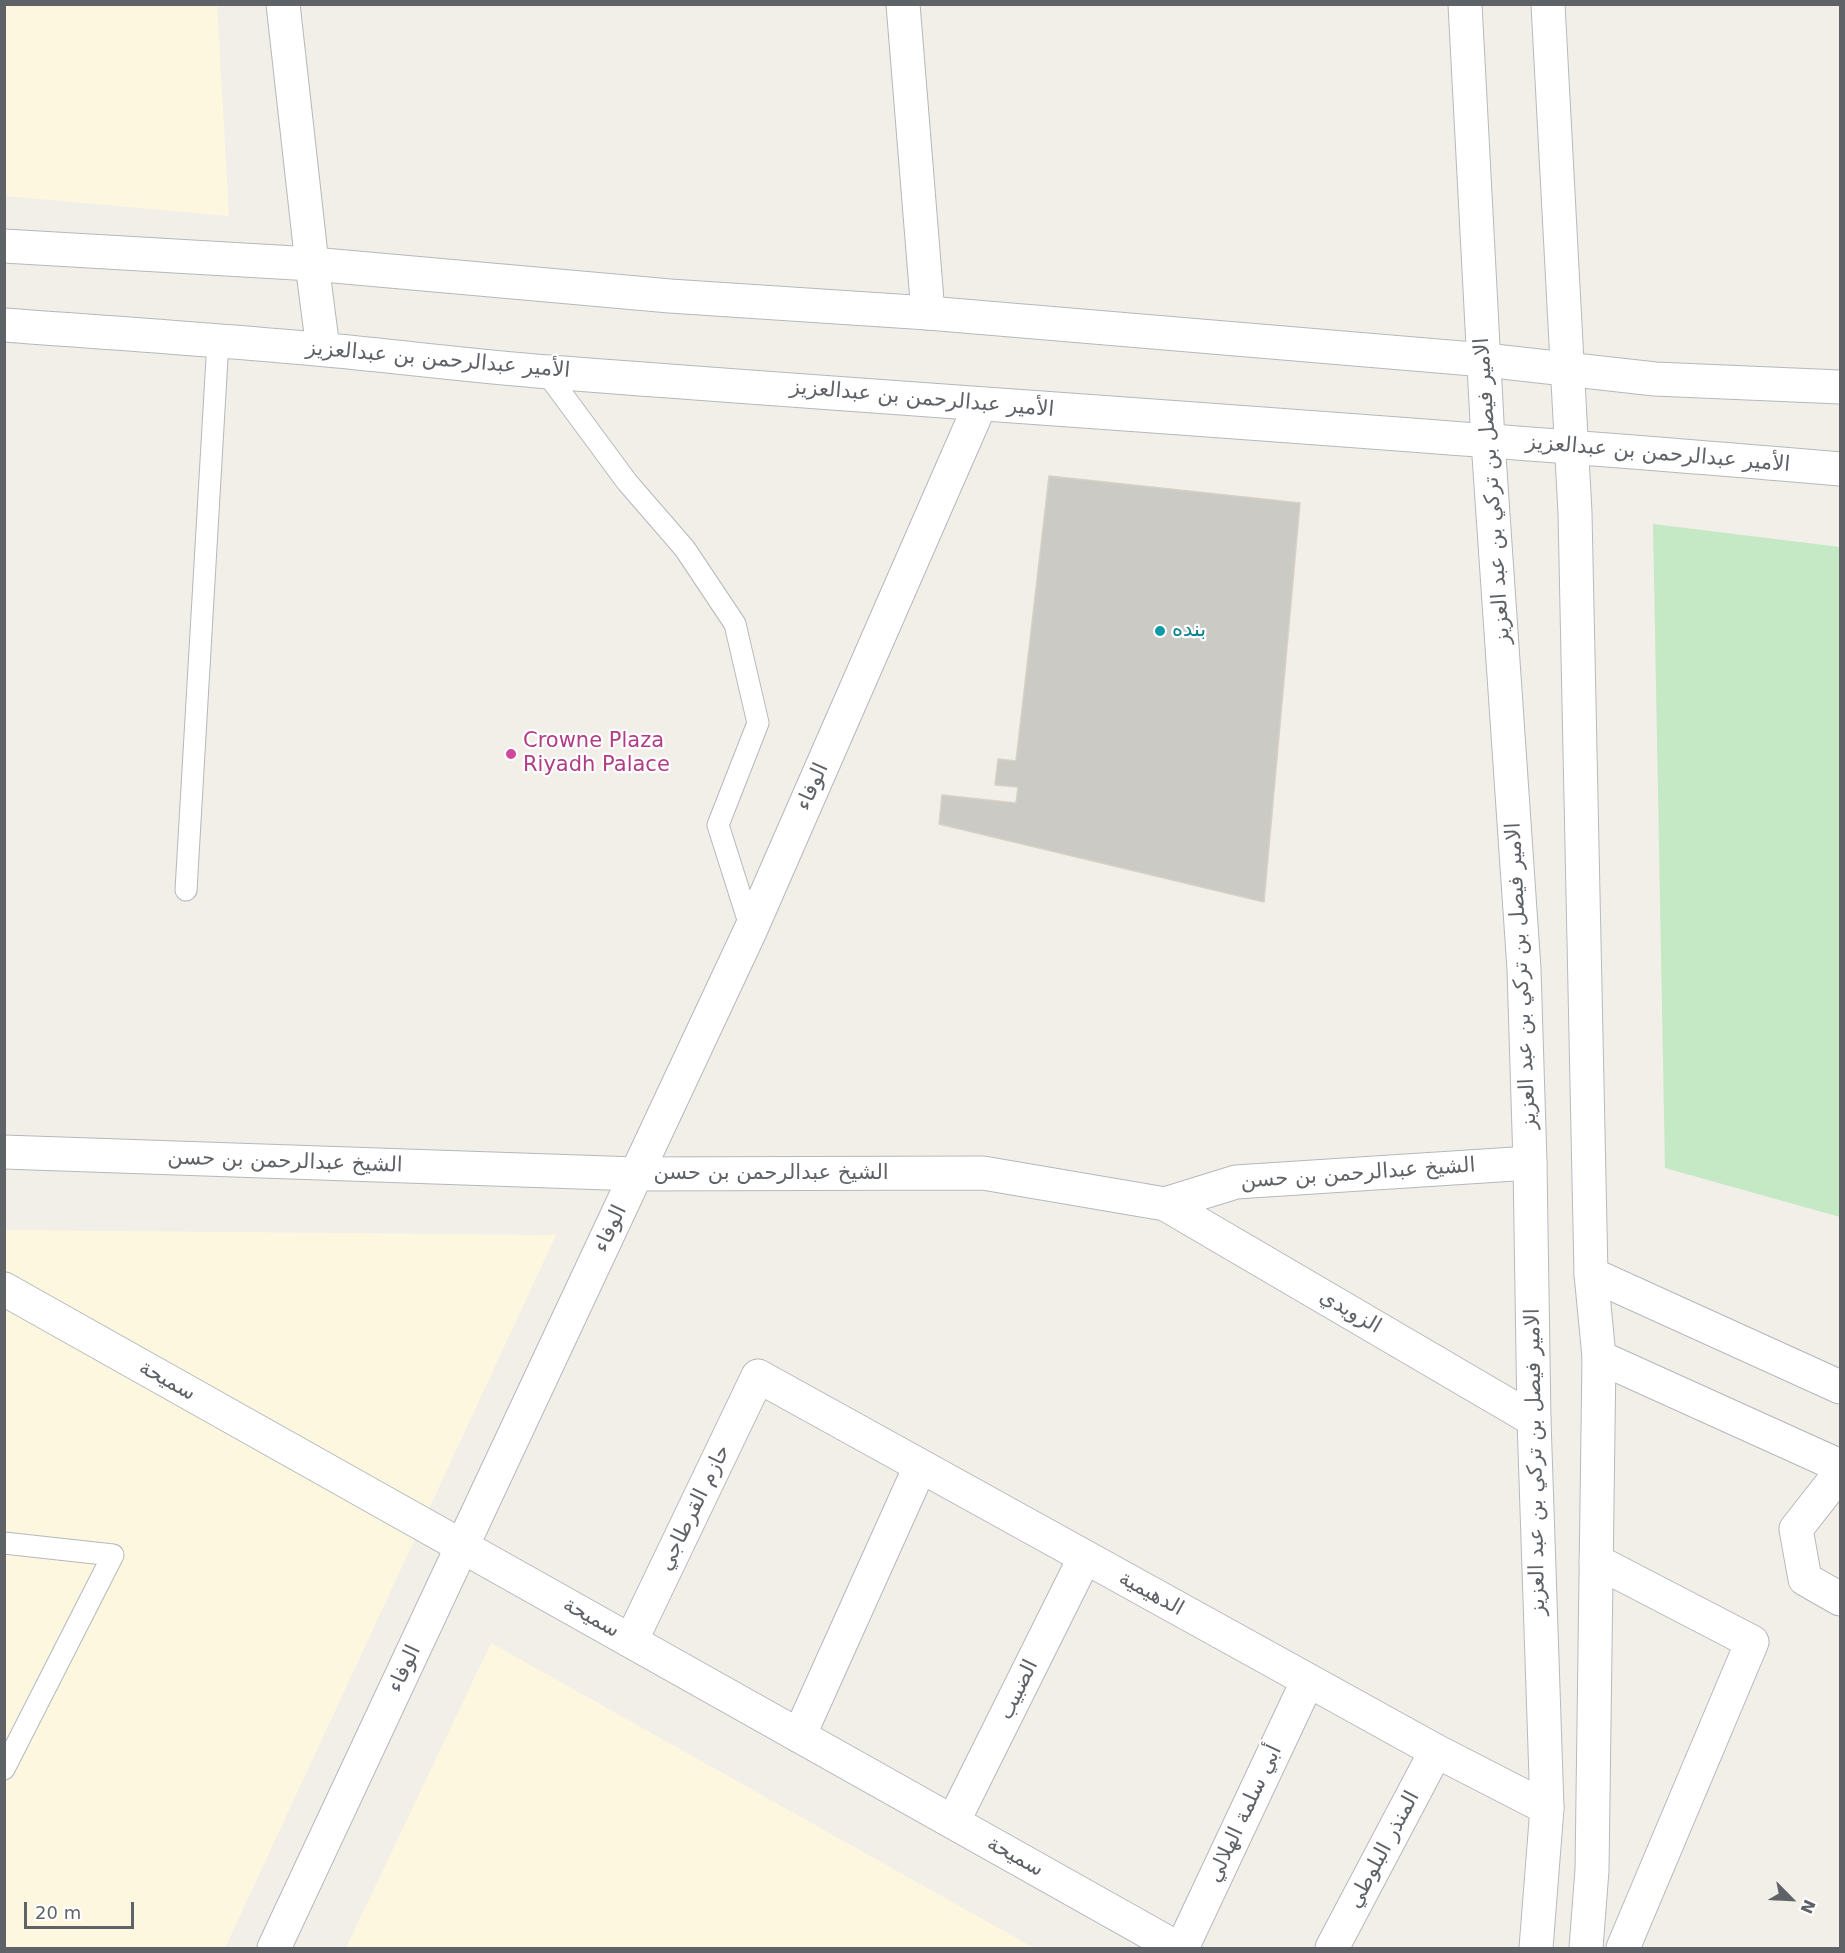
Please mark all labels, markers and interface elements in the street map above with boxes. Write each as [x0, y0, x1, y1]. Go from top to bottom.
street label: الأمير عبدالرحمن بن عبدالعزيز [305, 336, 571, 384]
street label: الامير فيصل بن تركي بن عبد العزيز [1470, 337, 1516, 645]
street label: الأمير عبدالرحمن بن عبدالعزيز [789, 375, 1055, 423]
street label: الأمير عبدالرحمن بن عبدالعزيز [1525, 430, 1791, 478]
place label: بنده [1172, 618, 1206, 644]
marker: بنده [1153, 624, 1167, 638]
place label: Crowne Plaza Riyadh Palace [523, 729, 670, 779]
marker: Crowne Plaza Riyadh Palace [504, 747, 518, 761]
street label: الوفاء [791, 759, 835, 815]
street label: الامير فيصل بن تركي بن عبد العزيز [1501, 822, 1543, 1130]
street label: الشيخ عبدالرحمن بن حسن [167, 1145, 403, 1179]
street label: الشيخ عبدالرحمن بن حسن [1240, 1153, 1476, 1195]
street label: الشيخ عبدالرحمن بن حسن [653, 1161, 889, 1187]
street label: الوفاء [589, 1201, 633, 1257]
street label: الزويدي [1315, 1284, 1385, 1340]
street label: الامير فيصل بن تركي بن عبد العزيز [1521, 1308, 1551, 1616]
street label: سميحة [134, 1355, 200, 1407]
street label: حازم القرطاجي [654, 1441, 736, 1575]
street label: الدهيمية [1114, 1566, 1188, 1622]
street label: سميحة [558, 1592, 624, 1644]
street label: الوفاء [383, 1641, 427, 1697]
street label: الضبيب [994, 1656, 1044, 1724]
street label: أبي سلمة الهلالي [1202, 1741, 1288, 1887]
street label: المنذر البلوطي [1343, 1787, 1425, 1913]
street label: سميحة [982, 1831, 1048, 1883]
north arrow [1761, 1869, 1821, 1929]
scale bar [27, 1890, 136, 1928]
text: N [1797, 1897, 1819, 1916]
text: 20 m [35, 1902, 81, 1923]

